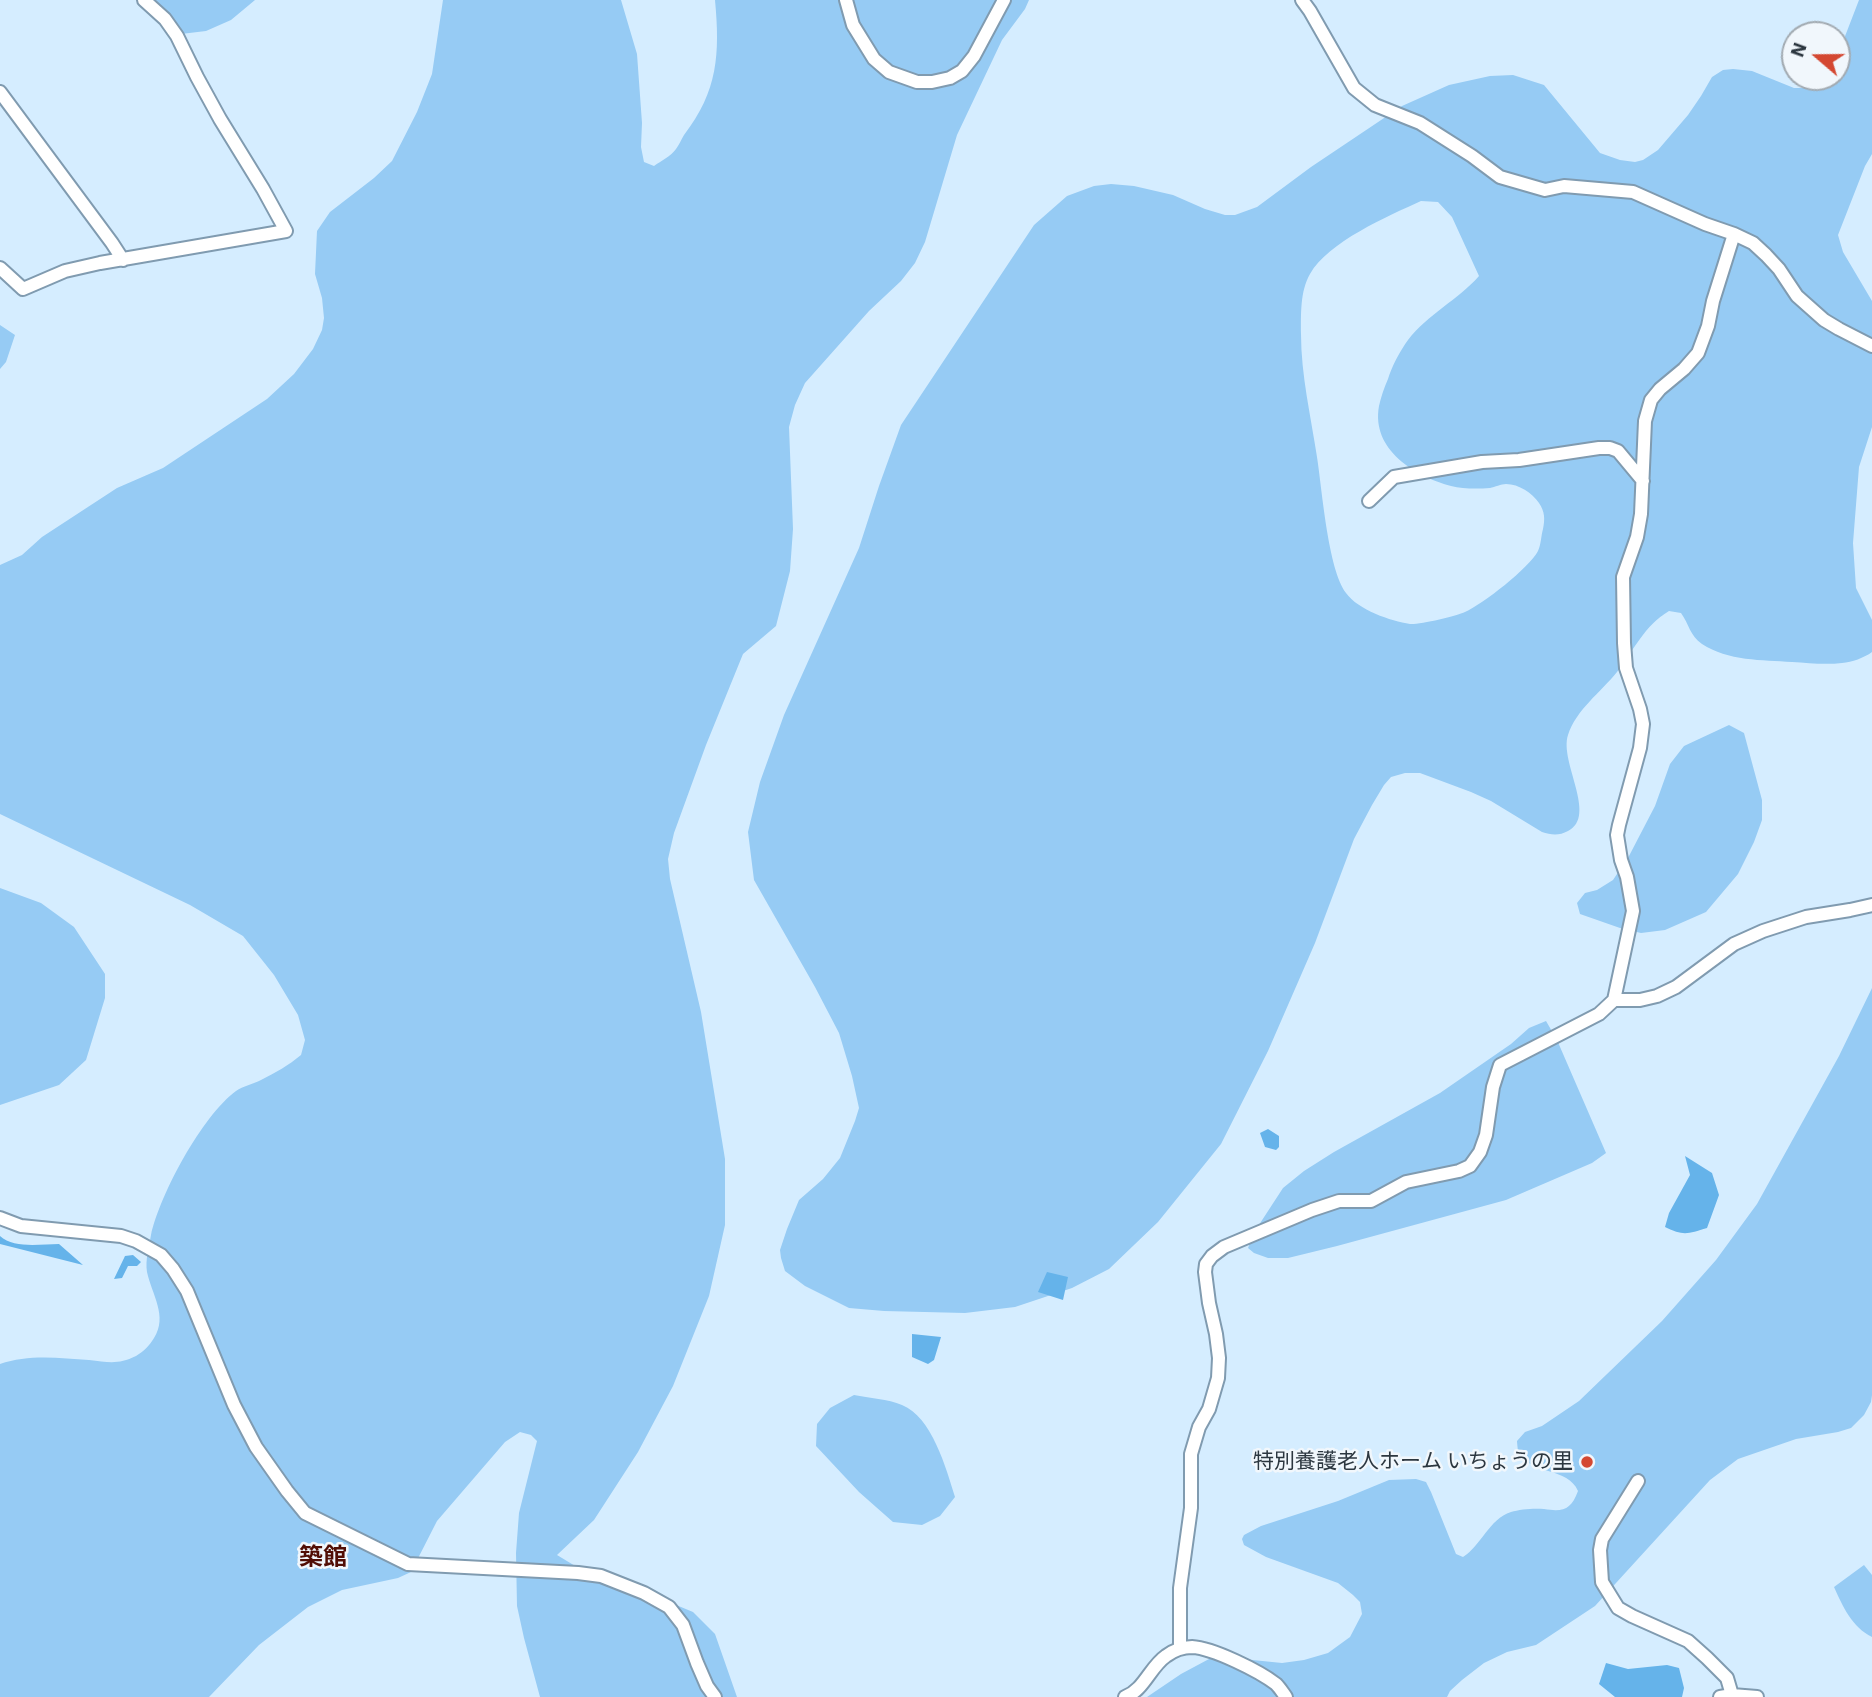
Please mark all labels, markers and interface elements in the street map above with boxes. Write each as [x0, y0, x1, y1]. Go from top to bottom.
north arrow [1781, 21, 1851, 91]
text: N [1785, 39, 1812, 60]
place label: 特別養護老人ホーム いちょうの里 [1253, 1449, 1573, 1475]
marker: 特別養護老人ホーム いちょうの里 [1579, 1454, 1595, 1470]
district label: 築館 [299, 1544, 347, 1572]

